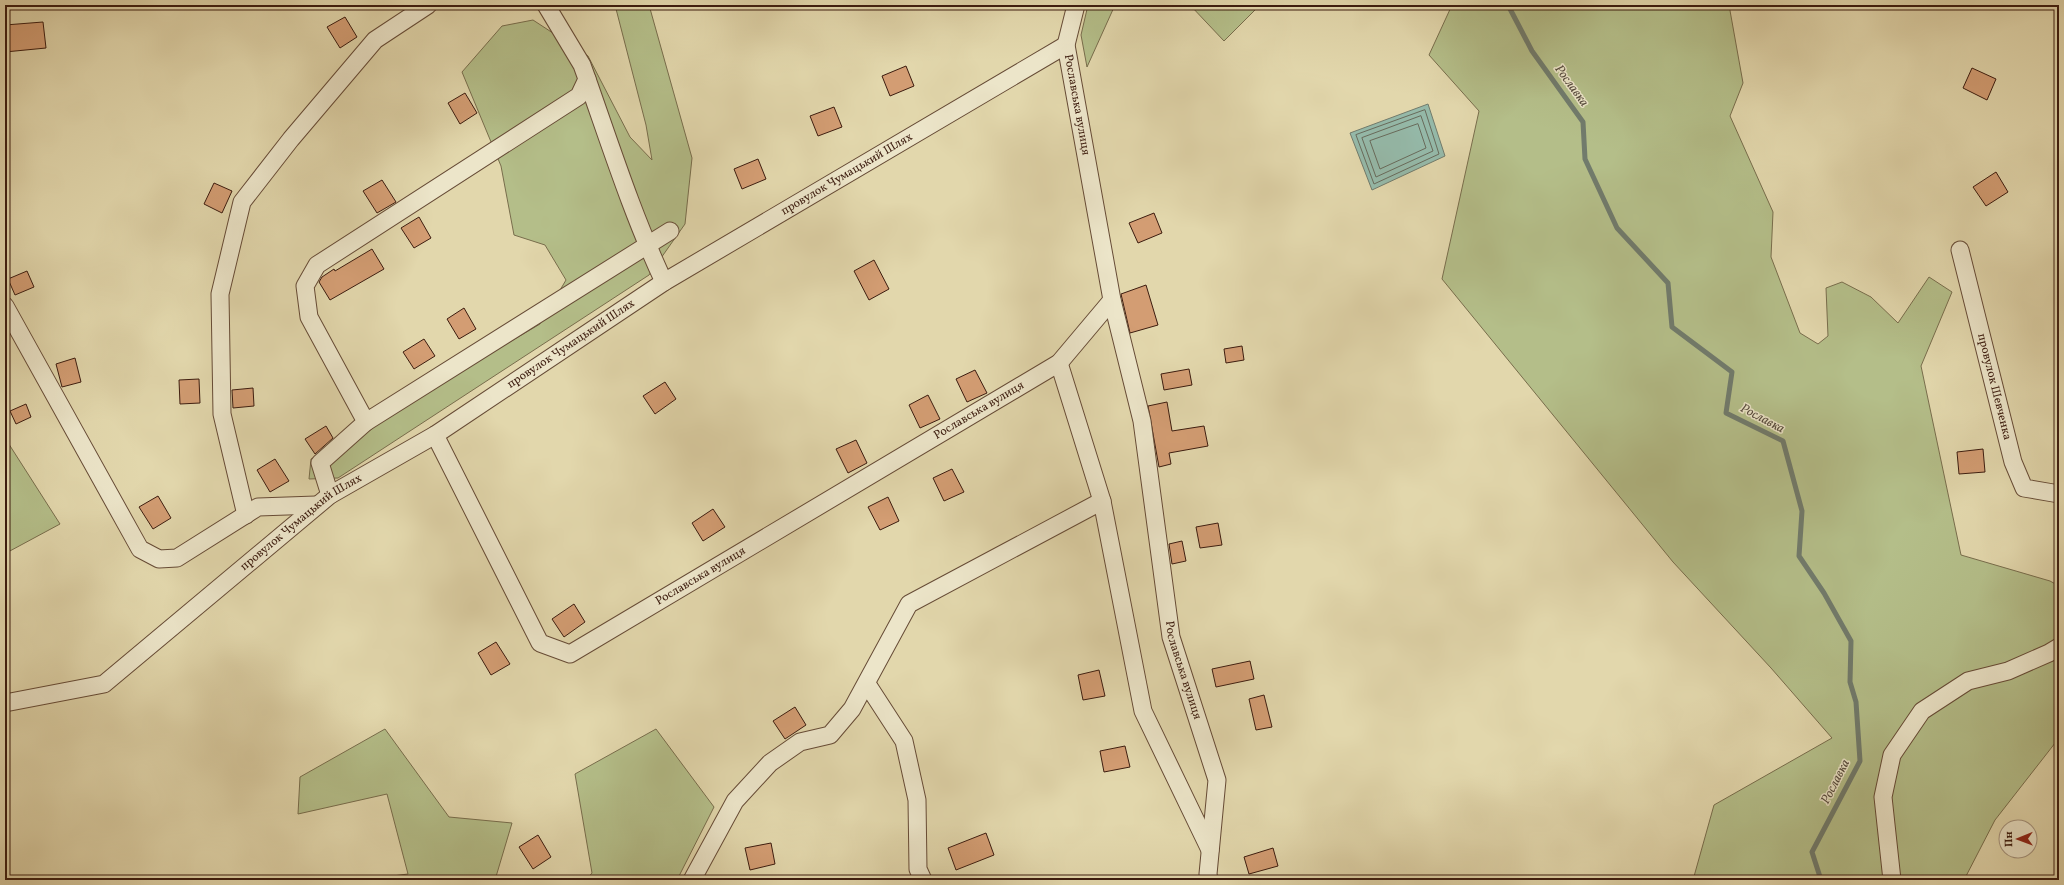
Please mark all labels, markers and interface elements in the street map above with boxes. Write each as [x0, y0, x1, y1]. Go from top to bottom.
street label: Рославська вулиця [1060, 53, 1094, 157]
water label: Рославка [1550, 61, 1592, 111]
street label: провулок Чумацький Шлях [778, 129, 916, 219]
street label: провулок Чумацький Шлях [504, 296, 638, 392]
street label: провулок Шевченка [1973, 332, 2015, 442]
street label: Рославська вулиця [931, 377, 1027, 444]
water label: Рославка [1737, 400, 1787, 438]
street label: провулок Чумацький Шлях [237, 470, 365, 575]
street label: Рославська вулиця [653, 543, 749, 609]
street label: Рославська вулиця [1161, 620, 1205, 722]
water label: Рославка [1817, 757, 1855, 807]
north arrow [1998, 819, 2038, 859]
text: Пн [2002, 831, 2017, 847]

